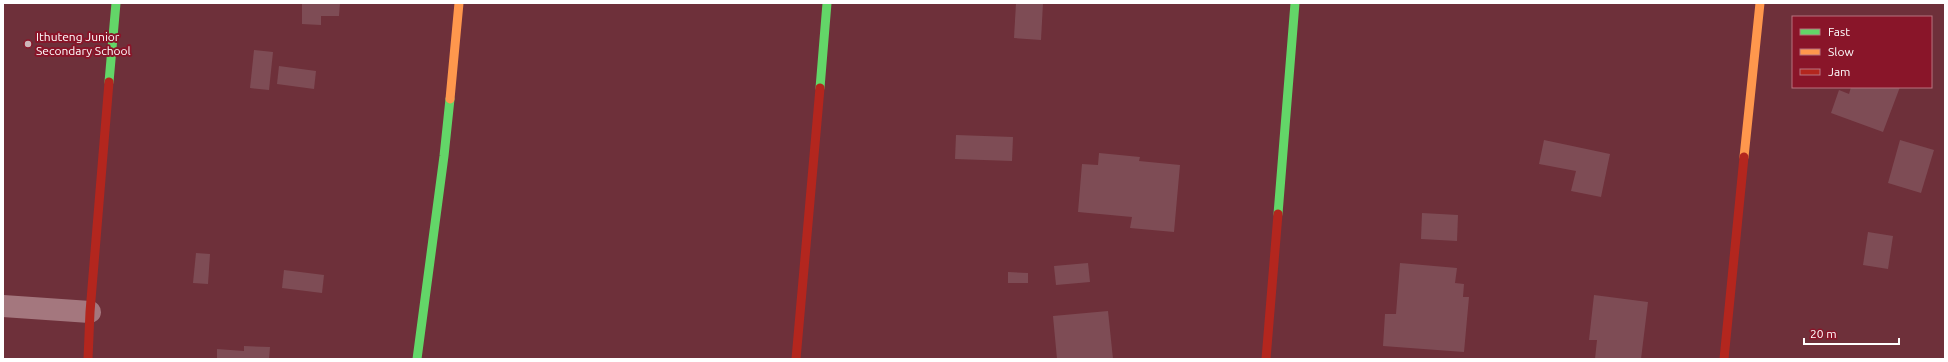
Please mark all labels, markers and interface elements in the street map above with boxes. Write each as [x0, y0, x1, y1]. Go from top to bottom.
legend [1792, 16, 1932, 88]
text: Fast [1828, 25, 1850, 38]
place label: Ithuteng Junior Secondary School [36, 30, 131, 57]
marker: Ithuteng Junior Secondary School [23, 39, 33, 49]
text: Slow [1828, 45, 1854, 58]
text: Jam [1828, 65, 1850, 78]
scale bar [1804, 320, 1899, 346]
text: 20 m [1810, 327, 1837, 340]

